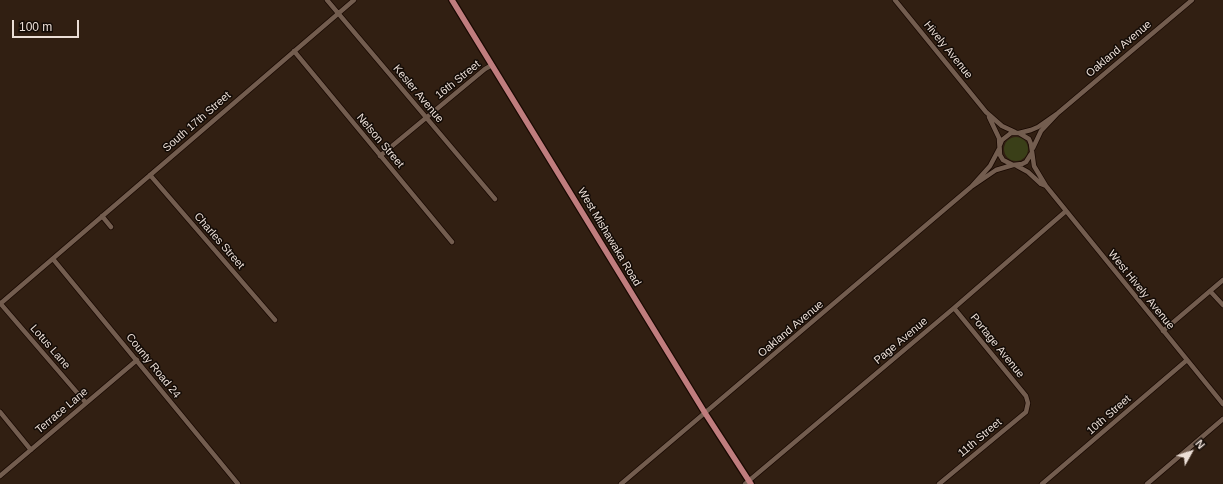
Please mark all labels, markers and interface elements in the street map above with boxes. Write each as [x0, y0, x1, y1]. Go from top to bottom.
scale bar [14, 12, 81, 38]
street label: Oakland Avenue [1084, 18, 1154, 80]
street label: Hively Avenue [921, 19, 975, 81]
text: 100 m [19, 20, 52, 34]
street label: 16th Street [433, 58, 483, 102]
street label: Kesler Avenue [390, 62, 446, 126]
street label: South 17th Street [160, 89, 234, 155]
street label: Nelson Street [354, 111, 406, 171]
street label: West Mishawaka Road [574, 185, 644, 289]
street label: Charles Street [191, 210, 247, 272]
street label: West Hively Avenue [1105, 248, 1177, 332]
street label: Oakland Avenue [756, 298, 826, 360]
street label: Portage Avenue [967, 311, 1027, 381]
street label: Page Avenue [872, 315, 930, 367]
street label: Lotus Lane [27, 322, 73, 372]
street label: County Road 24 [123, 331, 183, 401]
street label: Terrace Lane [33, 385, 91, 437]
street label: 10th Street [1084, 392, 1134, 438]
street label: 11th Street [955, 416, 1005, 460]
north arrow [1171, 432, 1211, 472]
text: N [1193, 437, 1207, 451]

